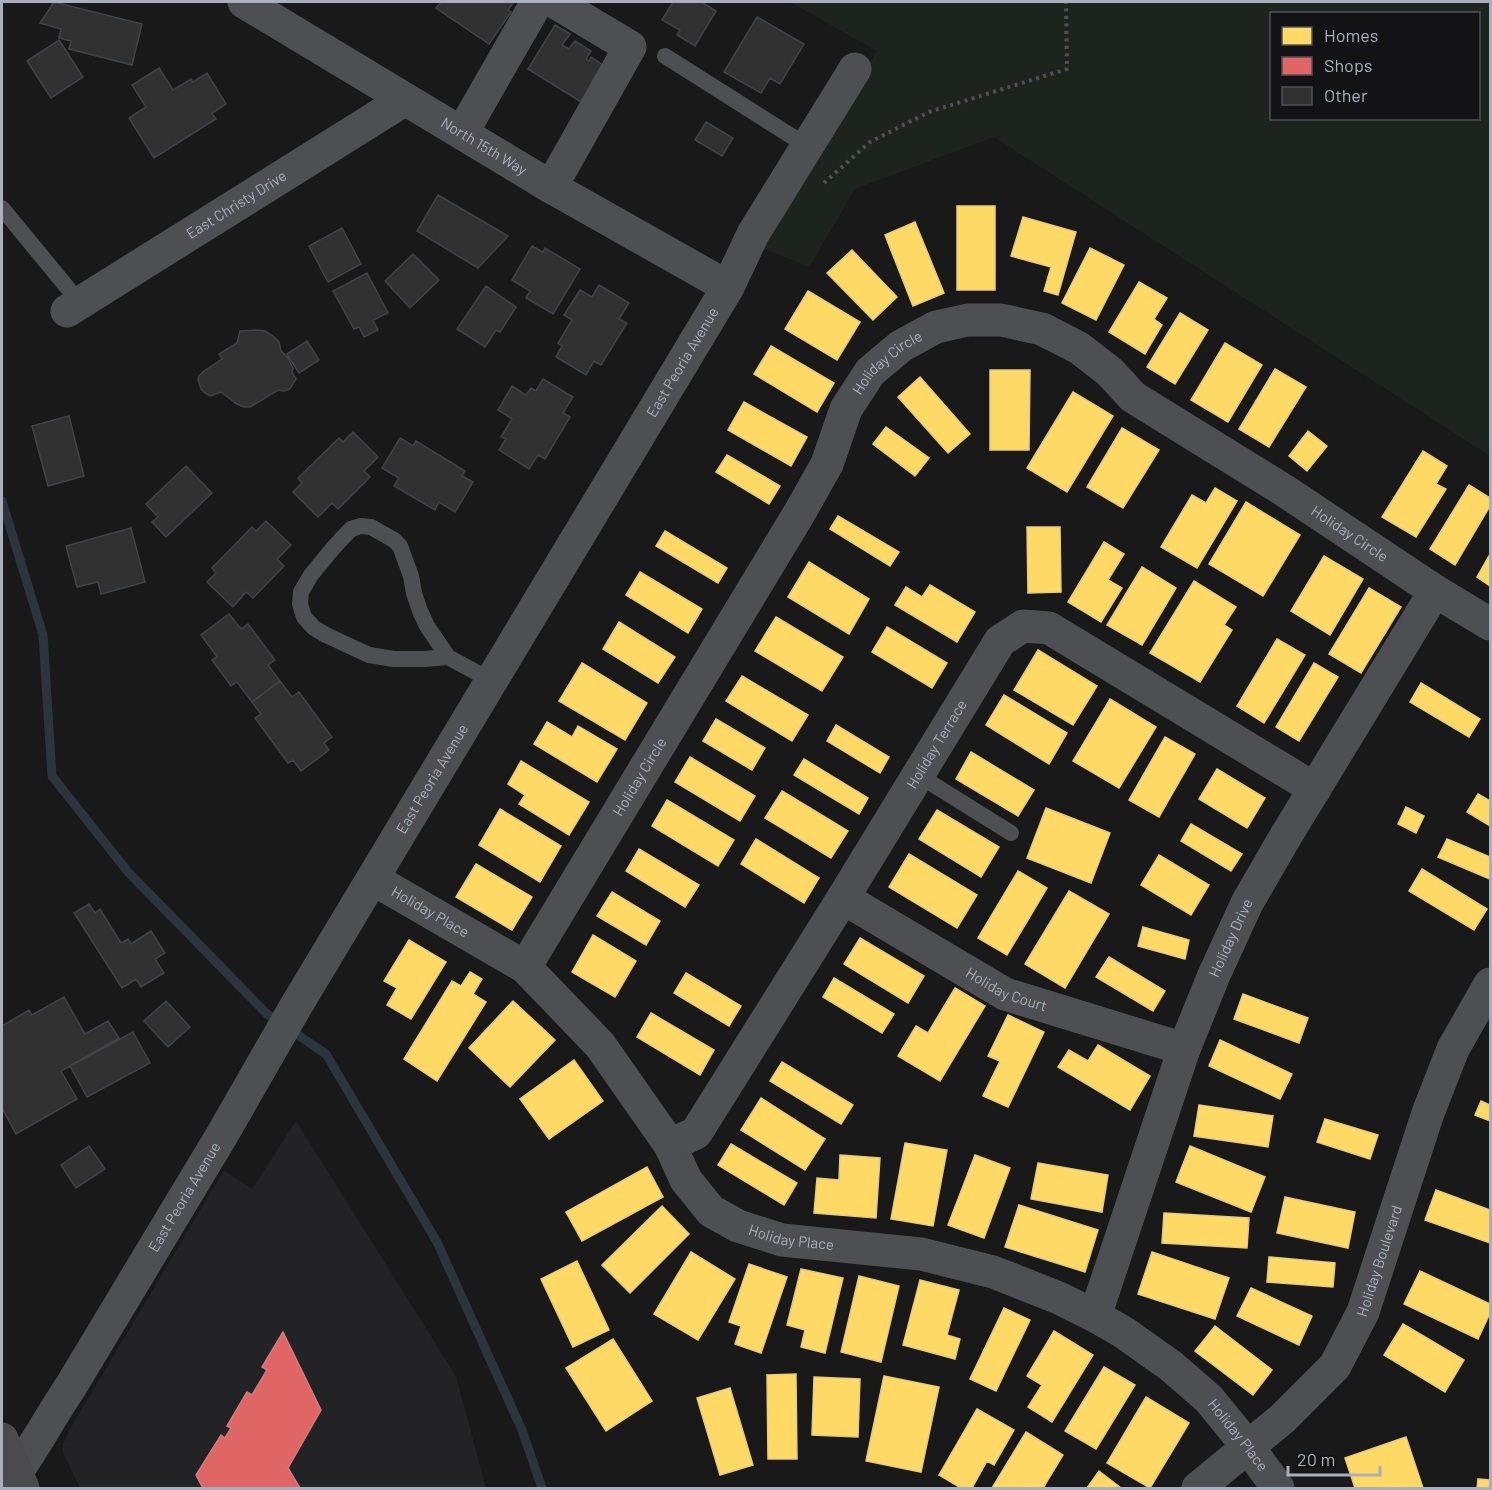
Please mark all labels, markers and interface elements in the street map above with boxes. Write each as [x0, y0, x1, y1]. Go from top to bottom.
legend [1270, 12, 1480, 120]
text: Homes [1324, 24, 1378, 46]
text: Shops [1324, 54, 1373, 76]
text: Other [1324, 84, 1368, 106]
street label: North 15th Way [438, 113, 531, 178]
street label: East Christy Drive [182, 166, 289, 242]
street label: East Peoria Avenue [642, 304, 722, 420]
street label: Holiday Circle [848, 326, 925, 398]
street label: Holiday Circle [1308, 501, 1392, 565]
street label: Holiday Terrace [902, 696, 970, 791]
street label: East Peoria Avenue [392, 720, 471, 837]
street label: Holiday Circle [608, 734, 670, 819]
street label: Holiday Place [389, 882, 473, 941]
street label: Holiday Drive [1204, 895, 1256, 980]
street label: Holiday Court [963, 963, 1049, 1014]
street label: East Peoria Avenue [144, 1138, 224, 1255]
street label: Holiday Boulevard [1352, 1203, 1405, 1319]
street label: Holiday Place [747, 1220, 835, 1253]
street label: Holiday Place [1205, 1395, 1272, 1474]
scale bar [1288, 1439, 1380, 1477]
text: 20 m [1297, 1448, 1335, 1470]

